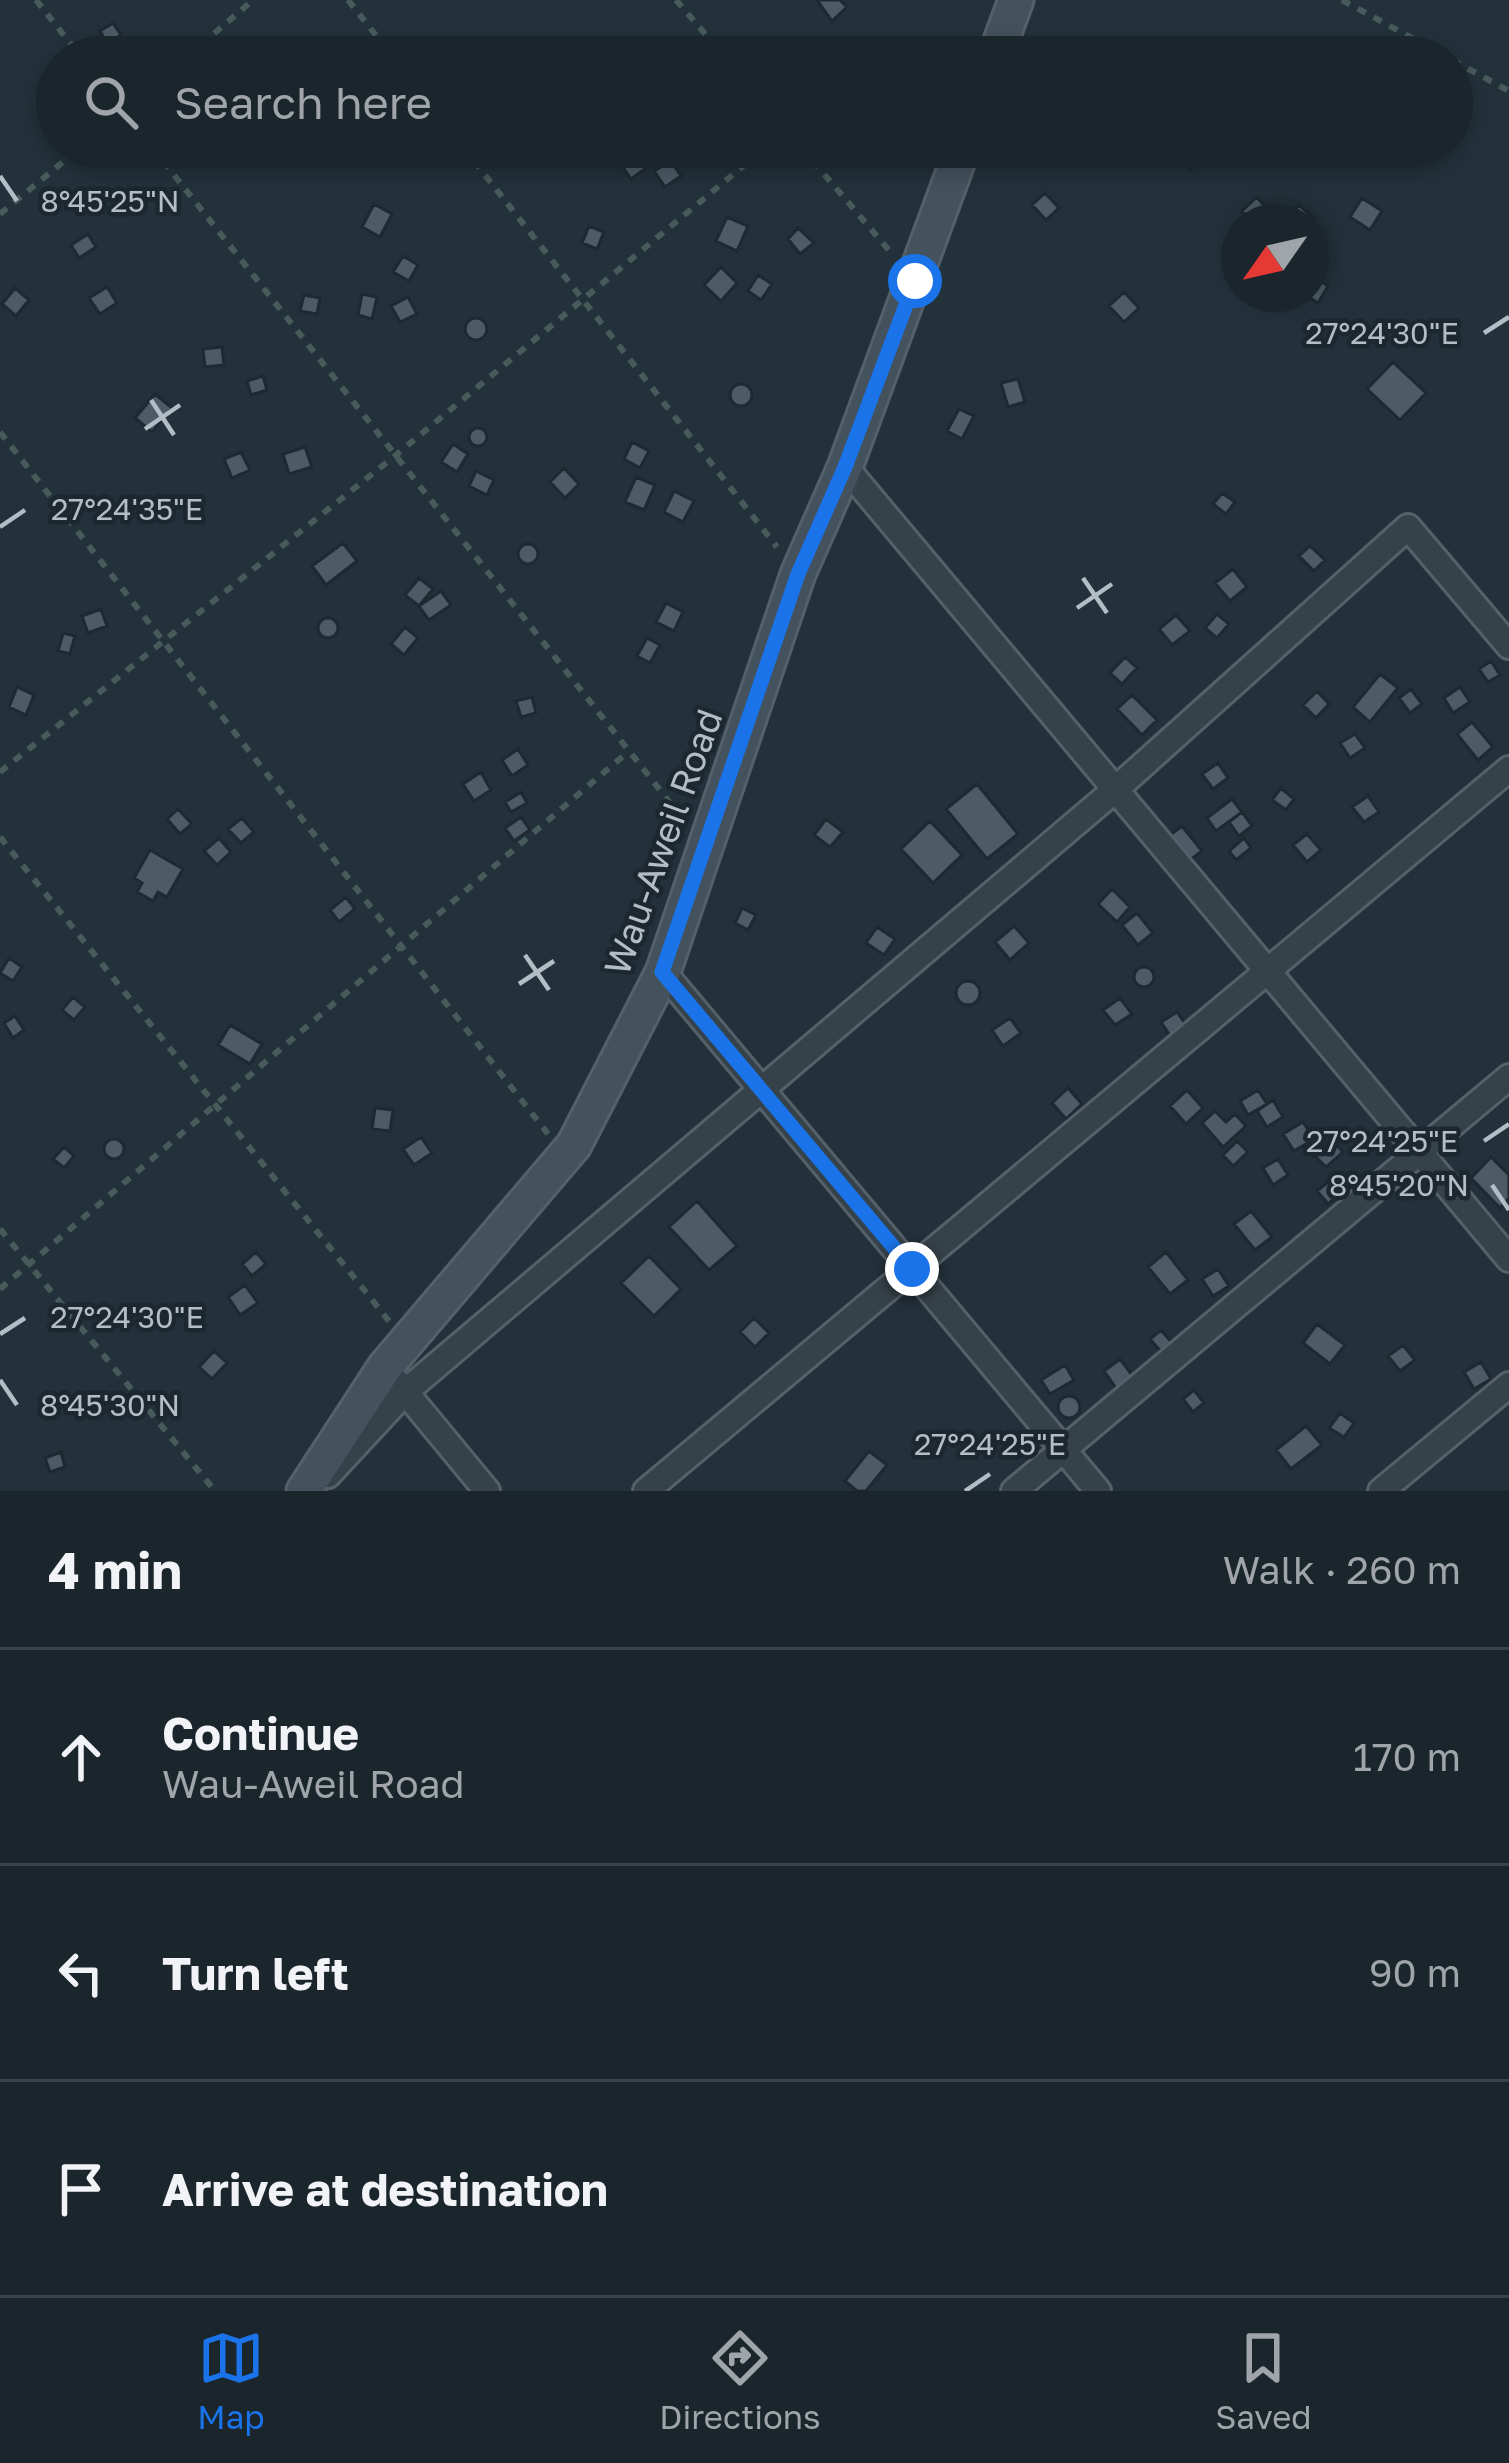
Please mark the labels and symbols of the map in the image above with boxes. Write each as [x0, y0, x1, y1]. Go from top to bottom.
text: 8°45'25"N [41, 183, 179, 219]
north arrow [1221, 204, 1329, 312]
route start [888, 254, 942, 308]
text: 27°24'30"E [1305, 315, 1459, 351]
text: 27°24'35"E [51, 491, 203, 527]
street label: Wau-Aweil Road [595, 703, 730, 980]
text: 27°24'25"E [1306, 1123, 1458, 1159]
text: 8°45'20"N [1329, 1167, 1469, 1203]
route end [885, 1242, 939, 1296]
text: 27°24'30"E [50, 1299, 204, 1335]
text: 8°45'30"N [40, 1387, 180, 1423]
text: 27°24'25"E [914, 1426, 1066, 1462]

